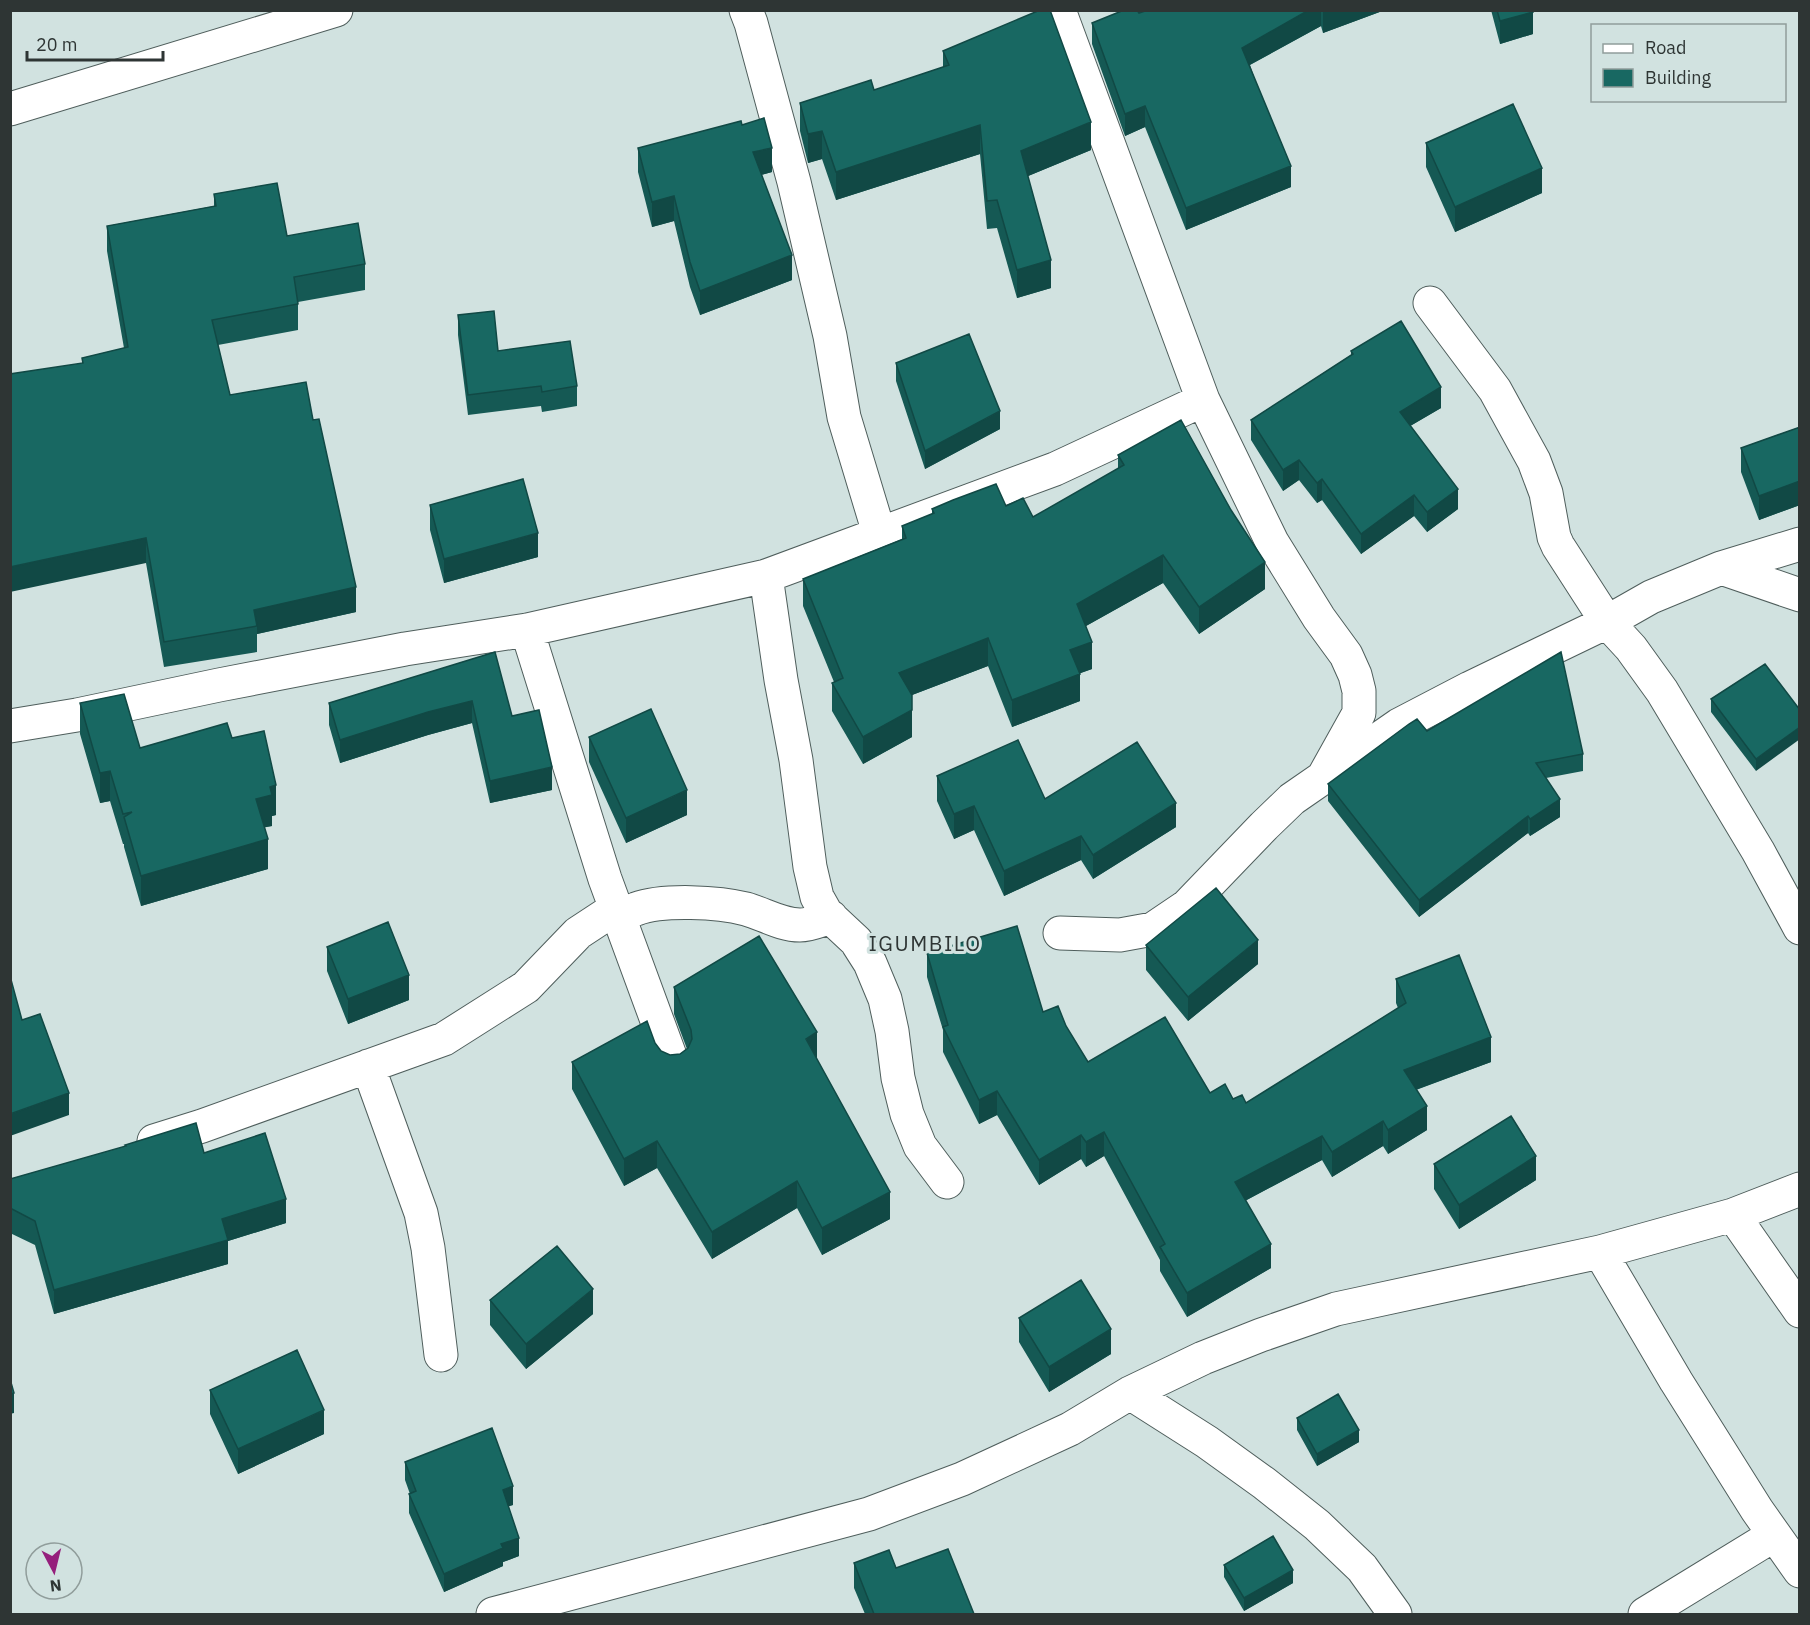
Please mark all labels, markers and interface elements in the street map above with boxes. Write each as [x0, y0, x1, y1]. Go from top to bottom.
scale bar [27, 24, 164, 62]
legend [1591, 24, 1786, 102]
text: 20 m [36, 33, 78, 56]
text: Road [1645, 36, 1686, 59]
text: Building [1645, 66, 1712, 89]
district label: IGUMBILO [868, 929, 982, 957]
north arrow [24, 1541, 84, 1601]
text: N [49, 1575, 63, 1597]

